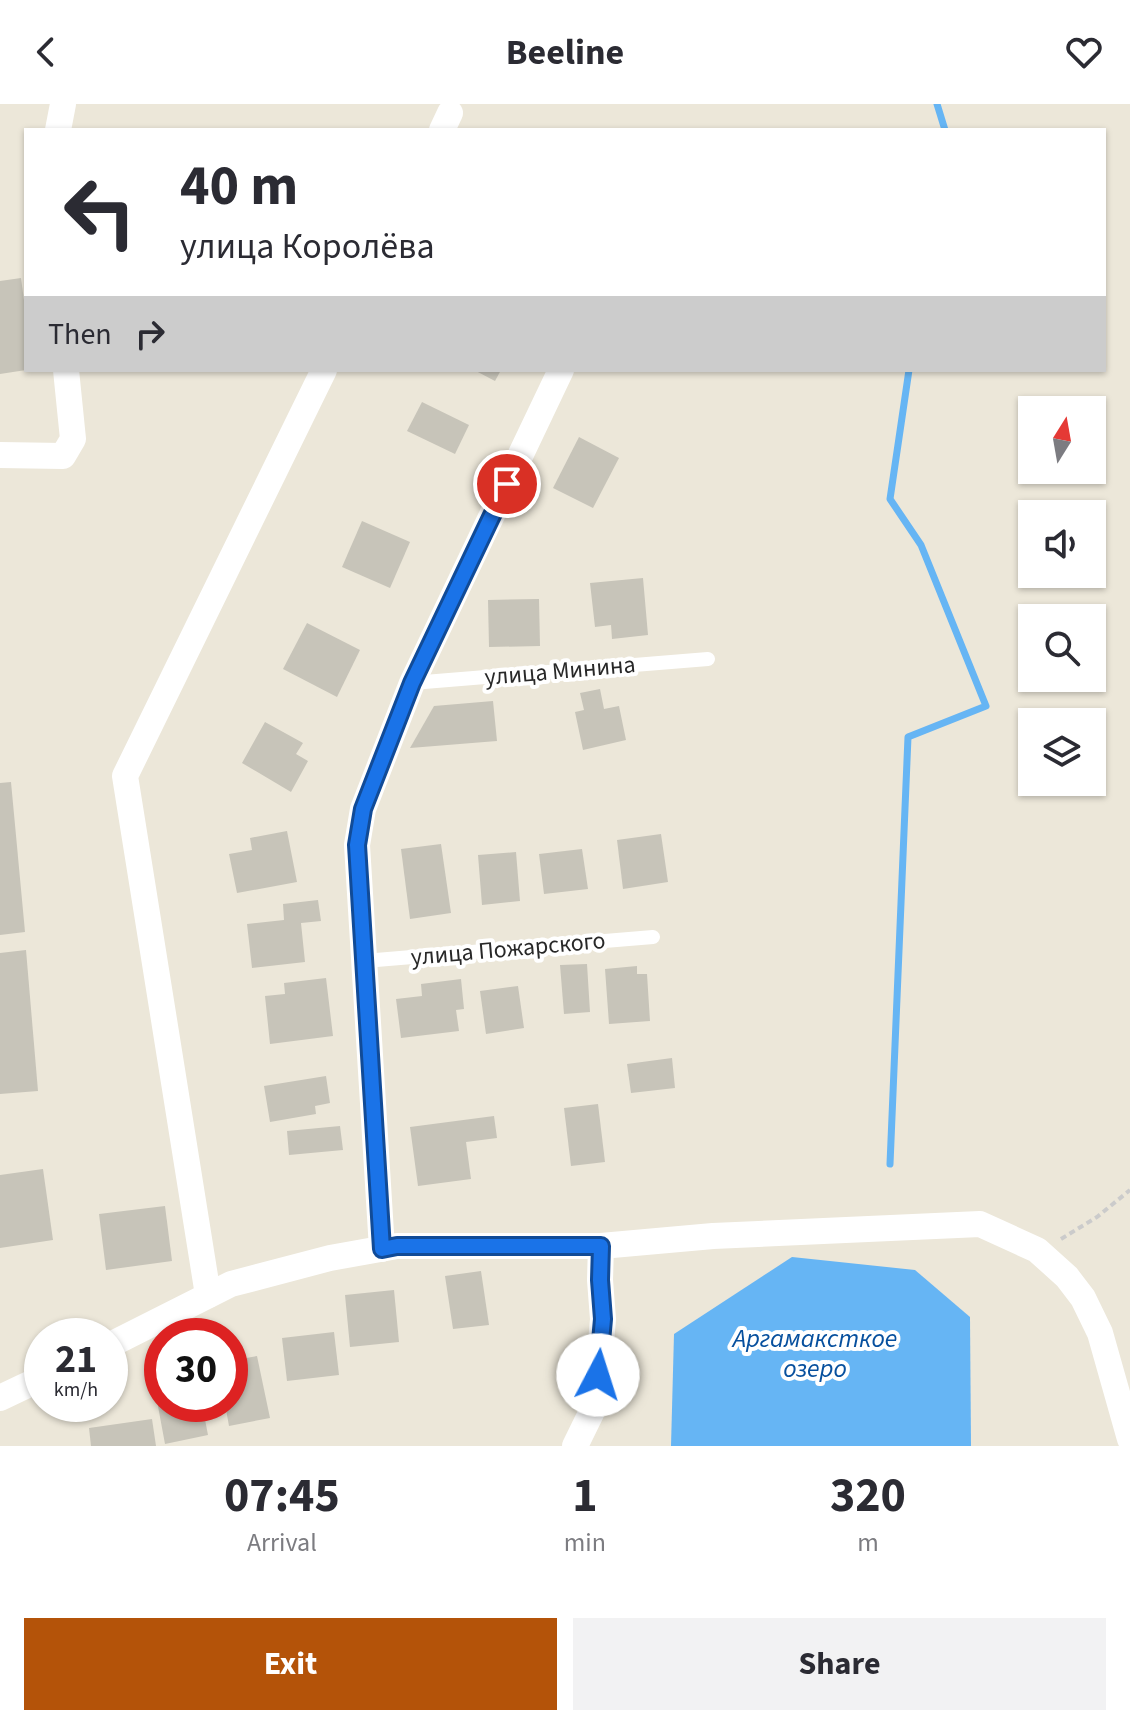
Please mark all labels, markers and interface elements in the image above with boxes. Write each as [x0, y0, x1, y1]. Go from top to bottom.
text: Beeline [506, 27, 624, 78]
icon: back [24, 30, 68, 74]
icon: heart [1062, 30, 1106, 74]
text: 40 m [180, 147, 298, 226]
icon: left [48, 160, 152, 264]
text: улица Королёва [180, 221, 435, 272]
icon: right [128, 312, 172, 356]
text: Then [48, 313, 112, 356]
north arrow [1018, 396, 1106, 484]
map controls [1018, 396, 1106, 796]
pin [473, 450, 541, 518]
icon: arrive [485, 462, 529, 506]
button: sound [1018, 500, 1106, 588]
button: search [1018, 604, 1106, 692]
street label: улица Минина [483, 647, 637, 695]
button: layers [1018, 708, 1106, 796]
street label: улица Пожарского [409, 923, 607, 975]
speed limit sign: 30 [144, 1318, 248, 1422]
water label: Аргамаксткое озеро [731, 1320, 897, 1387]
text: 21 [55, 1331, 97, 1388]
position arrow [556, 1333, 640, 1417]
text: km/h [54, 1376, 98, 1404]
text: 07:45 [224, 1462, 340, 1530]
text: 1 [572, 1462, 598, 1530]
text: 320 [830, 1462, 906, 1530]
text: Arrival [247, 1524, 317, 1561]
text: min [564, 1524, 606, 1561]
text: m [857, 1524, 879, 1561]
button: Exit [24, 1618, 557, 1710]
button: Share [573, 1618, 1106, 1710]

